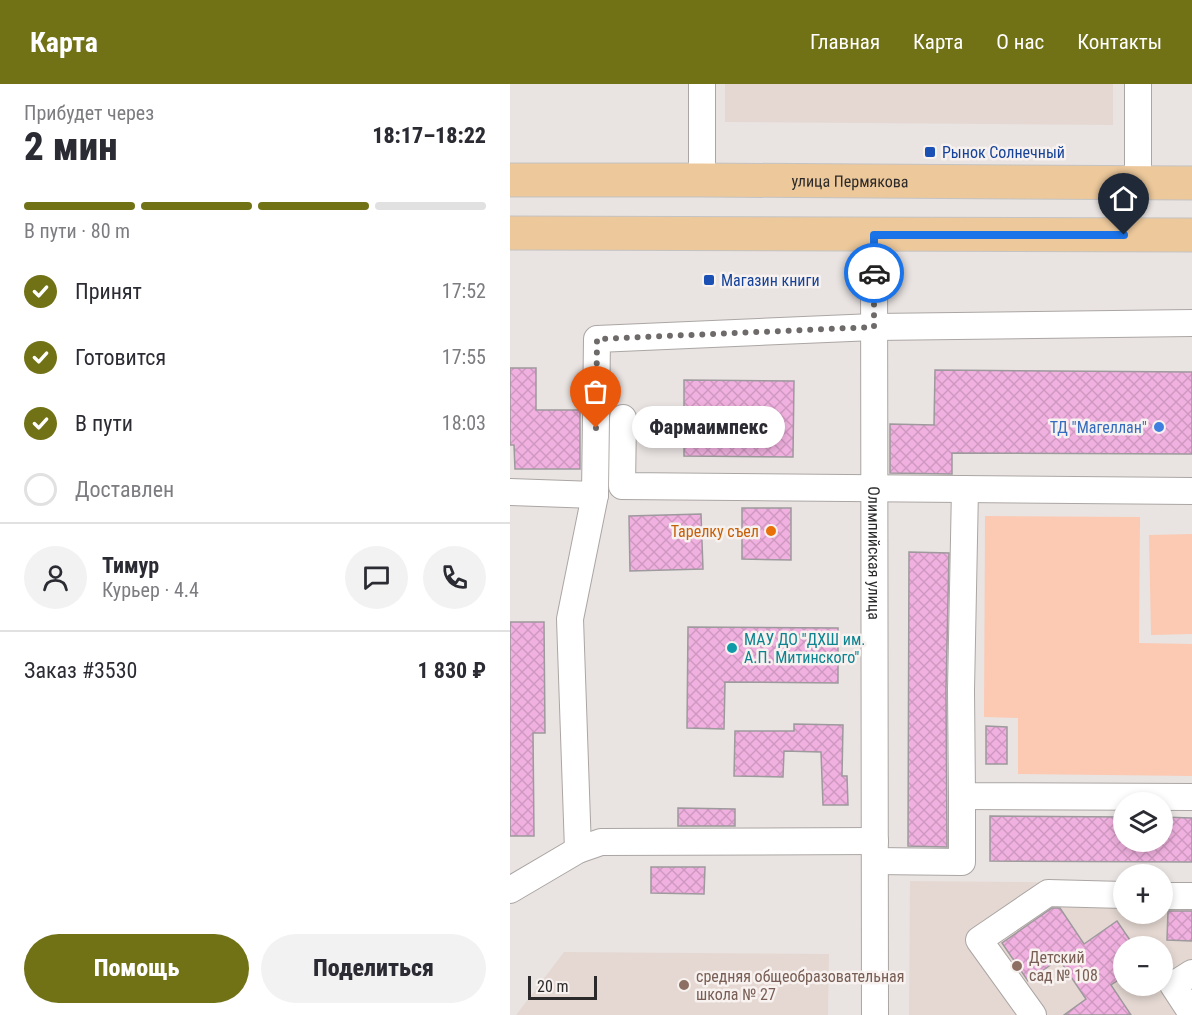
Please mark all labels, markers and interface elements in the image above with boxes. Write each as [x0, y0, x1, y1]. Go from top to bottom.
text: Карта [30, 26, 98, 59]
text: Главная [810, 30, 880, 54]
text: Карта [913, 30, 963, 54]
text: О нас [996, 30, 1044, 54]
text: Контакты [1077, 30, 1162, 54]
text: Прибудет через [24, 101, 154, 125]
text: 18:17–18:22 [372, 123, 486, 148]
text: 2 мин [24, 124, 118, 170]
place label: Рынок Cолнечный [942, 143, 1065, 162]
marker: Рынок Cолнечный [923, 145, 937, 159]
street label: улица Пермякова [791, 171, 909, 191]
pin [1098, 173, 1149, 235]
icon: home [1107, 182, 1140, 215]
text: В пути · 80 m [24, 219, 130, 243]
courier [844, 243, 904, 303]
icon: car [858, 257, 891, 290]
place label: Магазин книги [721, 271, 820, 290]
marker: Магазин книги [702, 273, 716, 287]
icon: check [24, 275, 57, 308]
text: Принят [75, 279, 142, 304]
text: 17:52 [442, 279, 486, 303]
icon: check [24, 341, 57, 374]
text: Готовится [75, 345, 166, 370]
text: 17:55 [442, 345, 486, 369]
pin [570, 366, 621, 428]
icon: bag [579, 375, 612, 408]
icon: check [24, 407, 57, 440]
callout: Фармаимпекс [632, 407, 785, 449]
text: В пути [75, 411, 133, 436]
text: 18:03 [442, 411, 486, 435]
text: Фармаимпекс [649, 415, 768, 439]
place label: ТД "Магеллан" [1050, 418, 1147, 437]
marker: ТД "Магеллан" [1152, 420, 1166, 434]
text: Доставлен [75, 477, 174, 502]
street label: Олимпийская улица [865, 486, 884, 620]
place label: Тарелку съел [671, 522, 759, 541]
marker: Тарелку съел [764, 524, 778, 538]
button: person [24, 546, 87, 609]
button: chat [345, 546, 408, 609]
button: phone [423, 546, 486, 609]
text: Тимур [102, 553, 159, 578]
text: Курьер · 4.4 [102, 578, 199, 602]
place label: МАУ ДО "ДХШ им. А.П. Митинского" [744, 630, 865, 667]
marker: МАУ ДО "ДХШ им. А.П. Митинского" [725, 641, 739, 655]
text: Заказ #3530 [24, 658, 137, 683]
text: 1 830 ₽ [418, 658, 486, 683]
map controls [1113, 792, 1173, 996]
button: layers [1113, 792, 1173, 852]
button: + [1113, 864, 1173, 924]
button: Помощь [24, 934, 249, 1003]
button: Поделиться [261, 934, 486, 1003]
button: − [1113, 936, 1173, 996]
place label: Детский сад № 108 [1029, 948, 1098, 985]
marker: Детский сад № 108 [1010, 959, 1024, 973]
place label: средняя общеобразовательная школа № 27 [696, 967, 904, 1004]
scale bar [528, 973, 597, 1000]
text: 20 m [537, 977, 569, 996]
marker: средняя общеобразовательная школа № 27 [677, 978, 691, 992]

